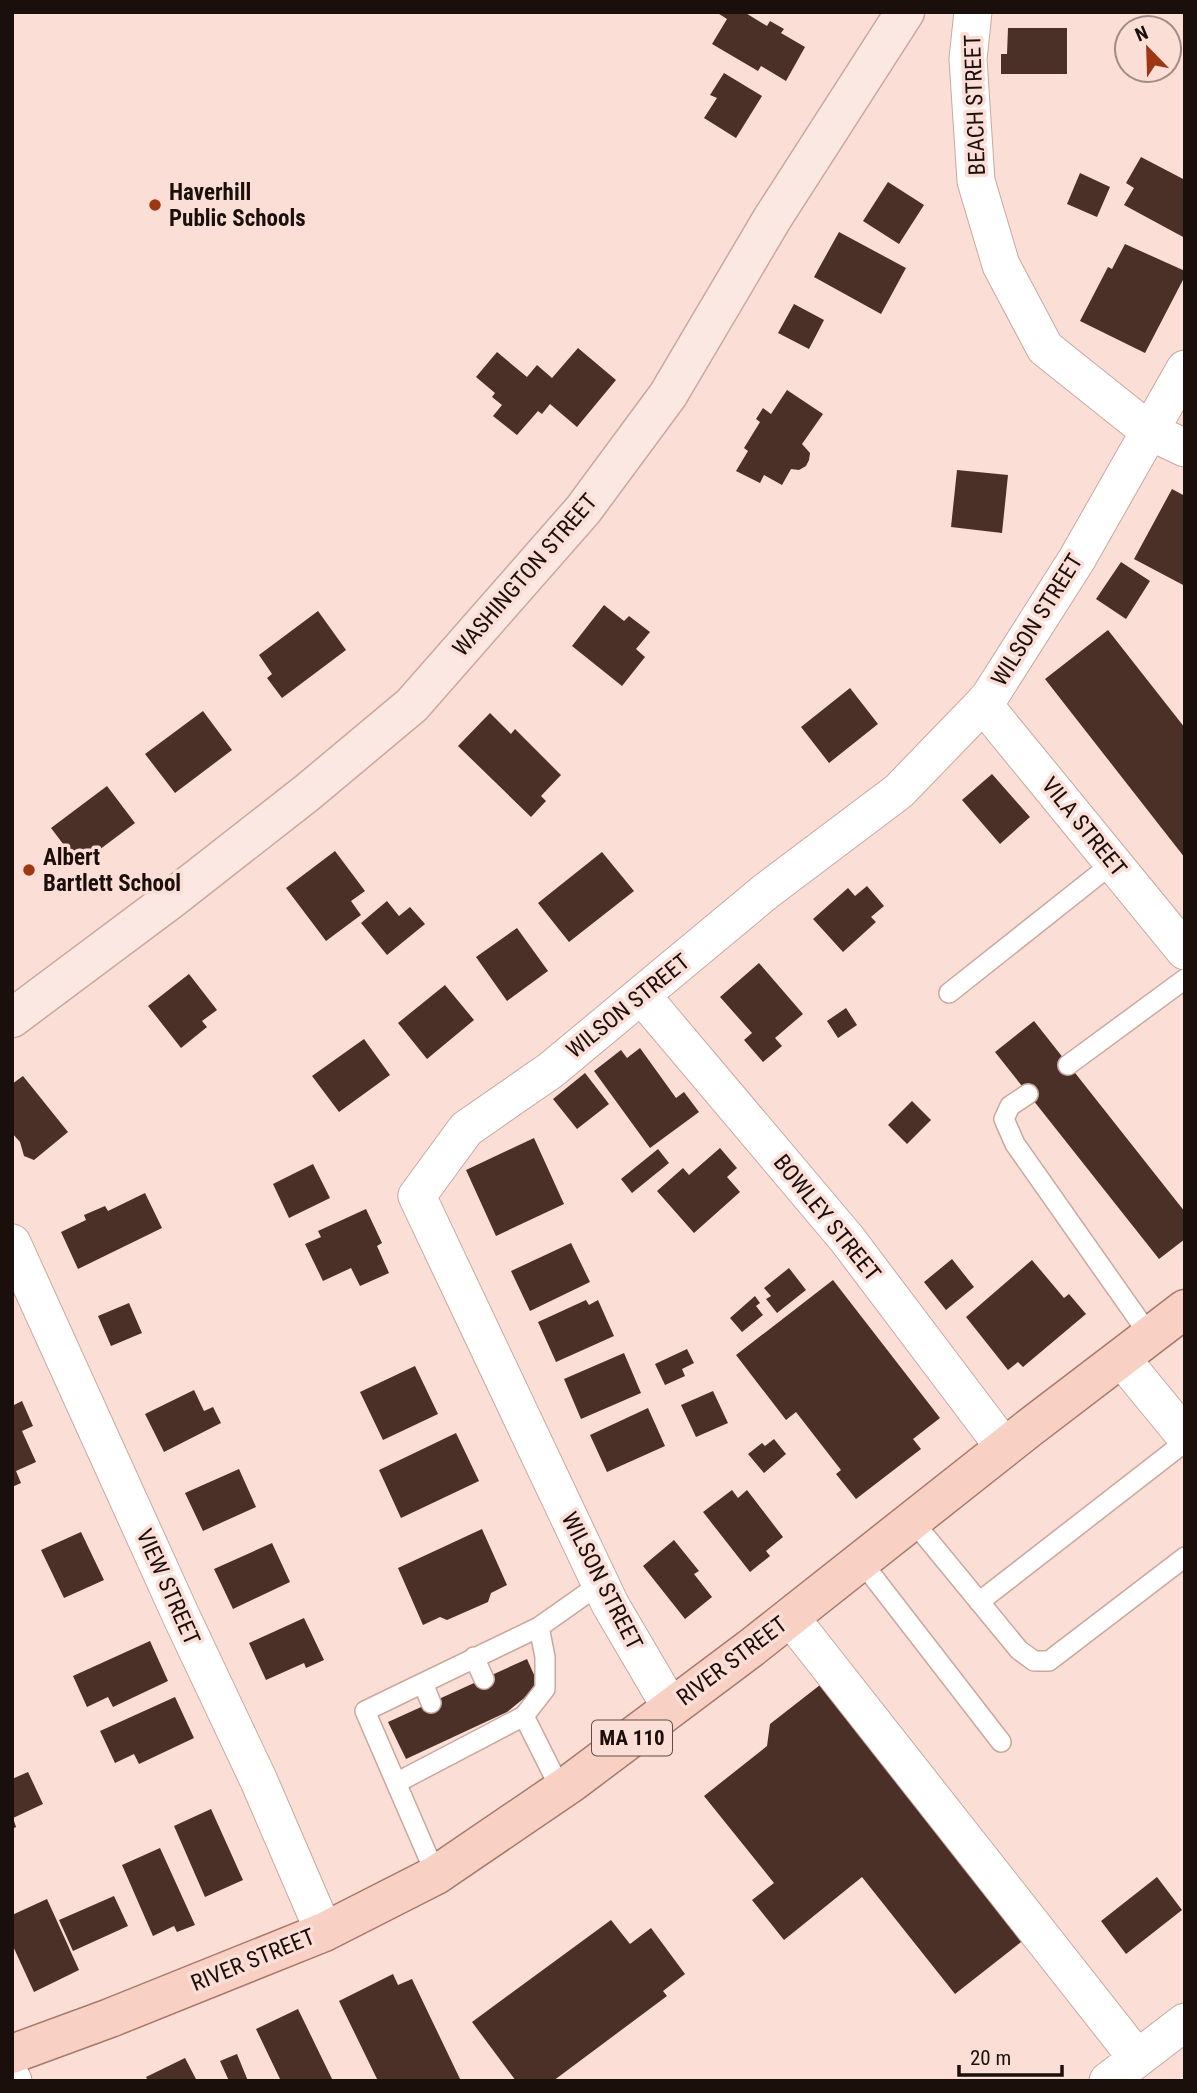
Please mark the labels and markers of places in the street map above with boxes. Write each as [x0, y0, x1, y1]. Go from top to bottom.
place label: Haverhill Public Schools [169, 179, 306, 232]
marker: Haverhill Public Schools [147, 197, 163, 213]
place label: Albert Bartlett School [43, 844, 181, 897]
marker: Albert Bartlett School [21, 862, 37, 878]

